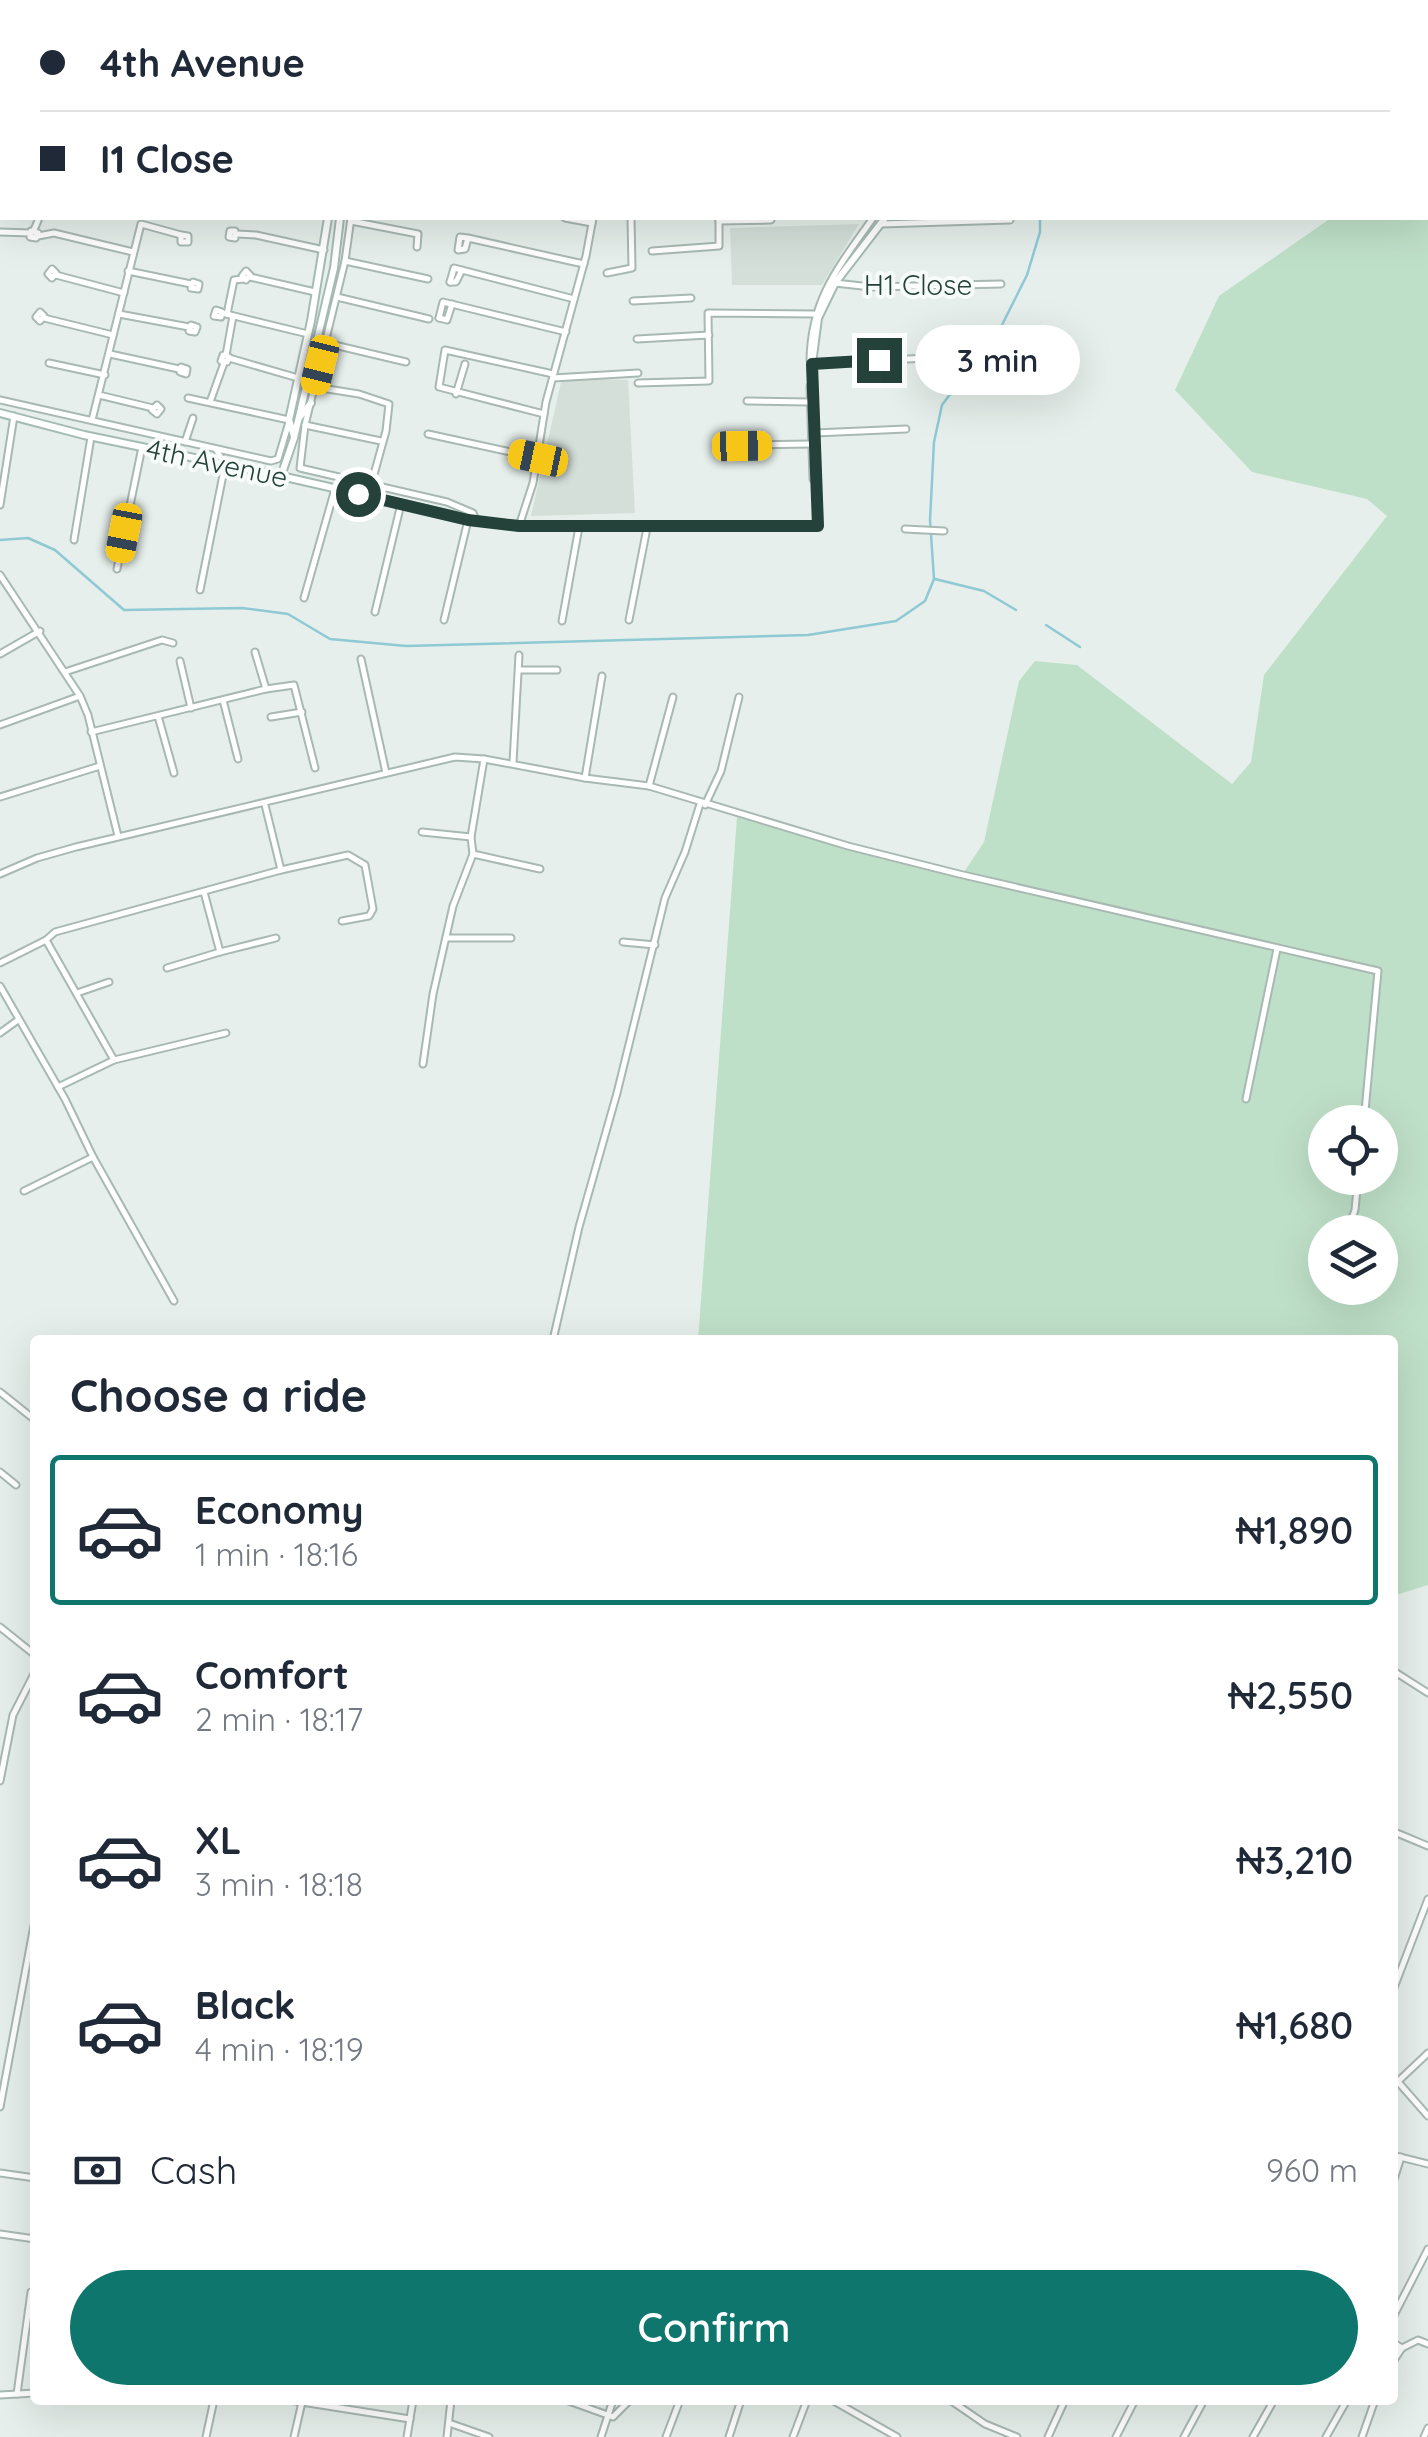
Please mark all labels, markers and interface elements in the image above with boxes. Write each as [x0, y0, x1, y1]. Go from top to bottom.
text: 4th Avenue [100, 39, 305, 87]
text: I1 Close [100, 135, 234, 183]
street label: H1 Close [864, 267, 972, 302]
callout: 3 min [914, 325, 1079, 395]
car [298, 332, 342, 398]
route end [857, 338, 902, 383]
text: 3 min [957, 340, 1038, 380]
street label: 4th Avenue [143, 430, 291, 495]
car [712, 430, 772, 462]
car [506, 437, 570, 479]
route start [336, 472, 381, 517]
car [104, 501, 144, 565]
map controls [1308, 1105, 1398, 1305]
button: locate [1308, 1105, 1398, 1195]
button: layers [1308, 1215, 1398, 1305]
text: Choose a ride [70, 1367, 367, 1423]
icon: car [75, 1485, 165, 1575]
text: Economy [195, 1486, 364, 1534]
text: ₦1,890 [1236, 1506, 1353, 1554]
text: 1 min · 18:16 [195, 1534, 358, 1574]
icon: car [75, 1650, 165, 1740]
text: Comfort [195, 1651, 349, 1699]
text: ₦2,550 [1228, 1671, 1353, 1719]
text: 2 min · 18:17 [195, 1699, 363, 1739]
icon: car [75, 1815, 165, 1905]
text: XL [195, 1816, 241, 1864]
text: ₦3,210 [1236, 1836, 1353, 1884]
text: 3 min · 18:18 [195, 1864, 363, 1904]
icon: car [75, 1980, 165, 2070]
text: Black [195, 1981, 295, 2029]
text: ₦1,680 [1237, 2001, 1353, 2049]
text: 4 min · 18:19 [195, 2029, 364, 2069]
icon: cash [70, 2143, 125, 2198]
text: Cash [150, 2146, 237, 2194]
text: 960 m [1266, 2150, 1358, 2190]
button: Confirm [70, 2270, 1358, 2385]

